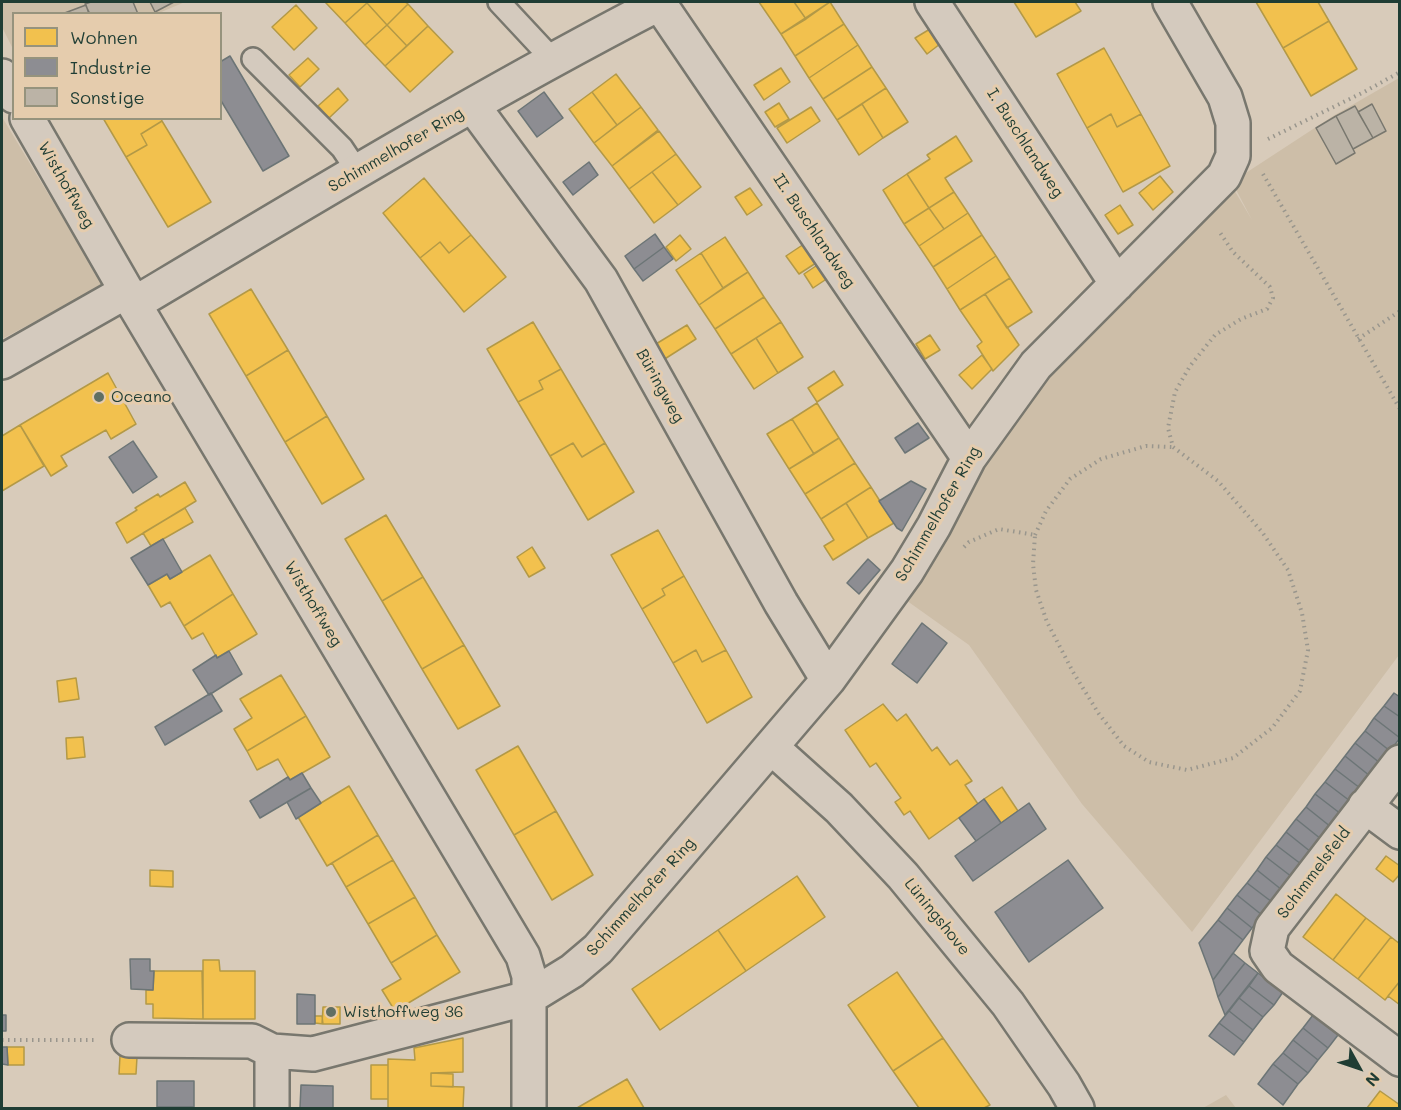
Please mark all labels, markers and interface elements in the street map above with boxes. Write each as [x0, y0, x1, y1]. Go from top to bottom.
legend [12, 12, 222, 120]
text: Wohnen [70, 25, 138, 49]
text: Industrie [70, 55, 151, 79]
text: Sonstige [70, 85, 145, 109]
street label: I. Buschlandweg [983, 85, 1067, 201]
street label: Schimmelhofer Ring [325, 103, 467, 197]
street label: Wisthoffweg [34, 138, 98, 232]
street label: II. Buschlandweg [769, 170, 859, 292]
street label: Büringweg [632, 346, 688, 426]
place label: Oceano [111, 387, 171, 407]
marker: Oceano [92, 390, 106, 404]
street label: Schimmelhofer Ring [891, 443, 985, 585]
street label: Wisthoffweg [280, 558, 346, 650]
street label: Schimmelsfeld [1273, 823, 1355, 923]
street label: Schimmelhofer Ring [583, 834, 699, 960]
street label: Lüningshove [900, 875, 974, 959]
place label: Wisthoffweg 36 [343, 1002, 463, 1022]
marker: Wisthoffweg 36 [324, 1005, 338, 1019]
north arrow [1329, 1038, 1389, 1098]
text: N [1361, 1068, 1385, 1091]

